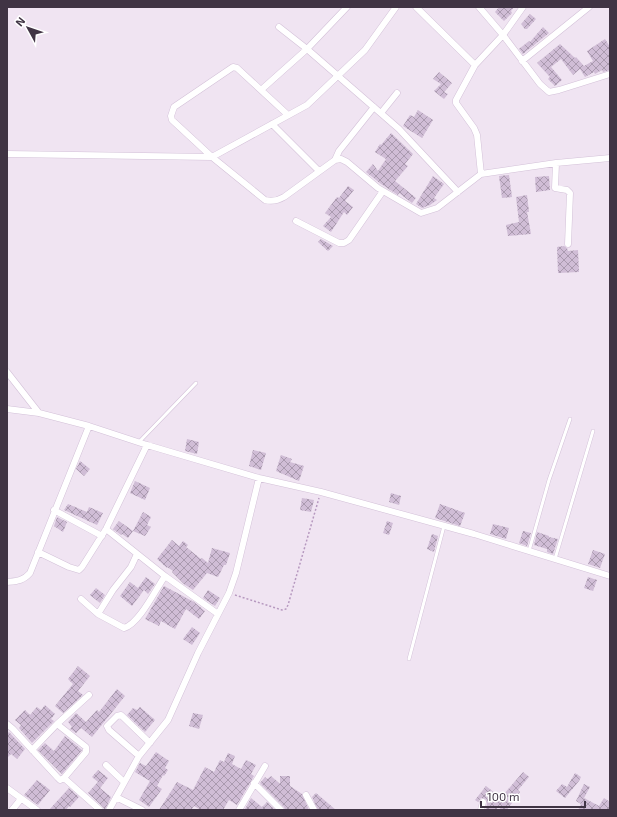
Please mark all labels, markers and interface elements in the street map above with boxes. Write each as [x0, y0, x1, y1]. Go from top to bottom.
north arrow [8, 8, 48, 48]
text: N [12, 14, 28, 28]
scale bar [481, 783, 585, 809]
text: 100 m [487, 789, 519, 803]

